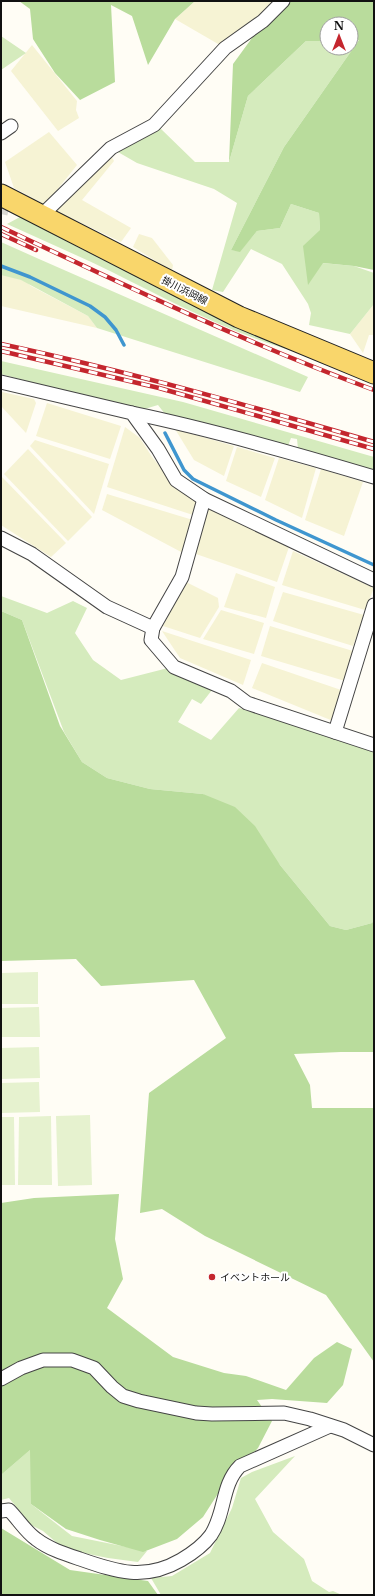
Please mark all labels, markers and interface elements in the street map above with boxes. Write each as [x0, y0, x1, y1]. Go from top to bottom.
north arrow [319, 16, 359, 56]
text: N [334, 19, 345, 33]
street label: 掛川浜岡線 [160, 273, 210, 308]
place label: イベントホール [220, 1271, 290, 1284]
marker: イベントホール [207, 1272, 217, 1282]

